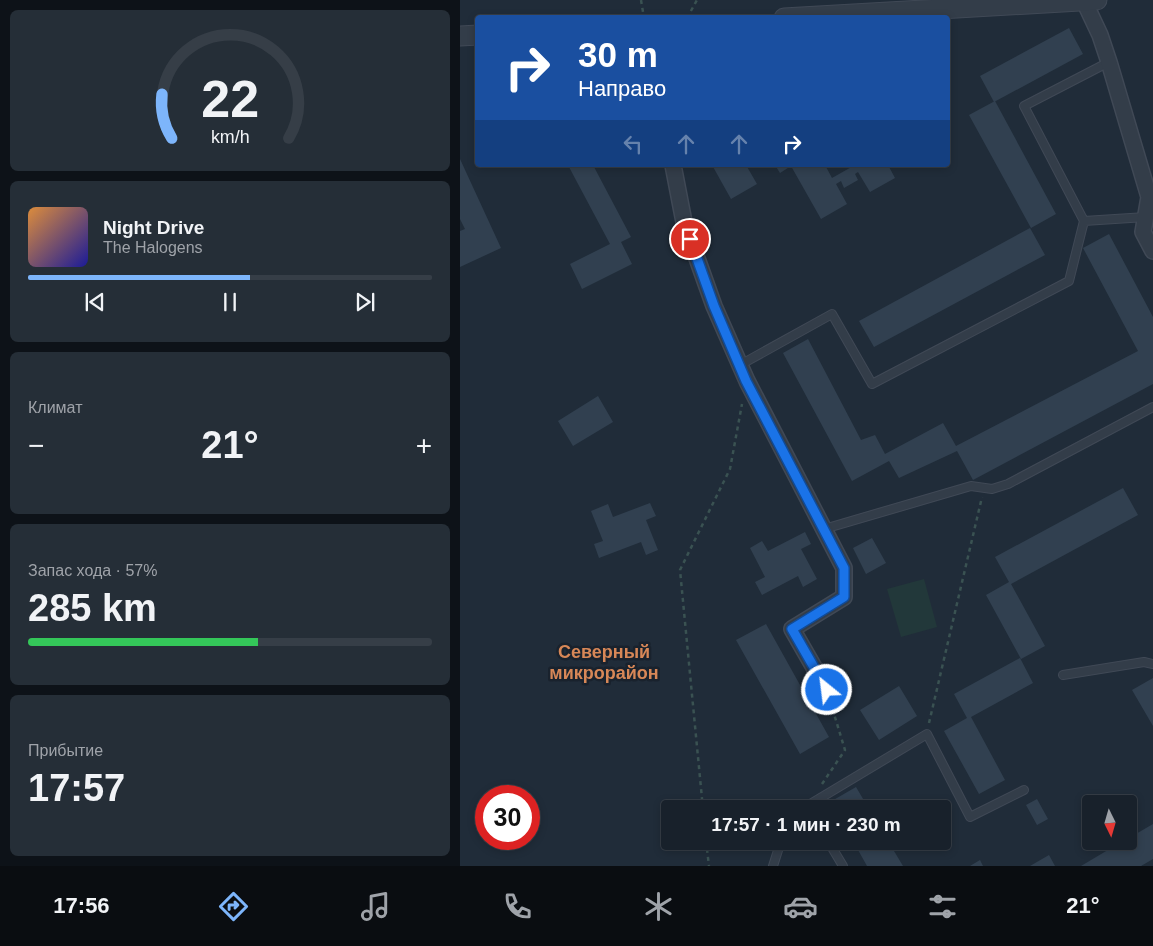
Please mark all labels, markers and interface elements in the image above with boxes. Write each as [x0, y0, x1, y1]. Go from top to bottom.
icon: right [495, 35, 560, 100]
text: 30 m [578, 35, 658, 74]
text: 22 [201, 70, 259, 128]
text: Направо [578, 76, 666, 101]
text: km/h [211, 127, 249, 147]
icon: left [619, 130, 647, 158]
icon: ahead [672, 130, 700, 158]
icon: ahead [725, 130, 753, 158]
icon: right [778, 130, 806, 158]
text: Night Drive [103, 217, 204, 238]
pin [669, 218, 711, 260]
icon: arrive [676, 225, 704, 253]
text: The Halogens [103, 239, 203, 256]
icon: previous [81, 288, 109, 316]
icon: pause [216, 288, 244, 316]
icon: next [351, 288, 379, 316]
text: Климат [28, 399, 82, 416]
text: 21° [201, 424, 259, 466]
text: − [28, 430, 44, 461]
text: + [416, 430, 432, 461]
text: Запас хода · 57% [28, 562, 157, 579]
text: 285 km [28, 587, 157, 629]
district label: Северный микрорайон [549, 642, 659, 683]
position arrow [800, 663, 852, 715]
text: Прибытие [28, 742, 103, 759]
text: 17:57 [28, 767, 125, 809]
speed limit sign: 30 [475, 785, 540, 850]
north arrow [1082, 795, 1138, 850]
map controls [1082, 795, 1137, 850]
text: 17:57 · 1 мин · 230 m [711, 814, 901, 835]
icon: directions [216, 889, 251, 924]
icon: music [358, 889, 393, 924]
icon: phone [500, 889, 535, 924]
icon: climate [641, 889, 676, 924]
icon: car [783, 889, 818, 924]
icon: filters [925, 889, 960, 924]
text: 17:56 [53, 893, 110, 918]
text: 21° [1066, 893, 1100, 918]

